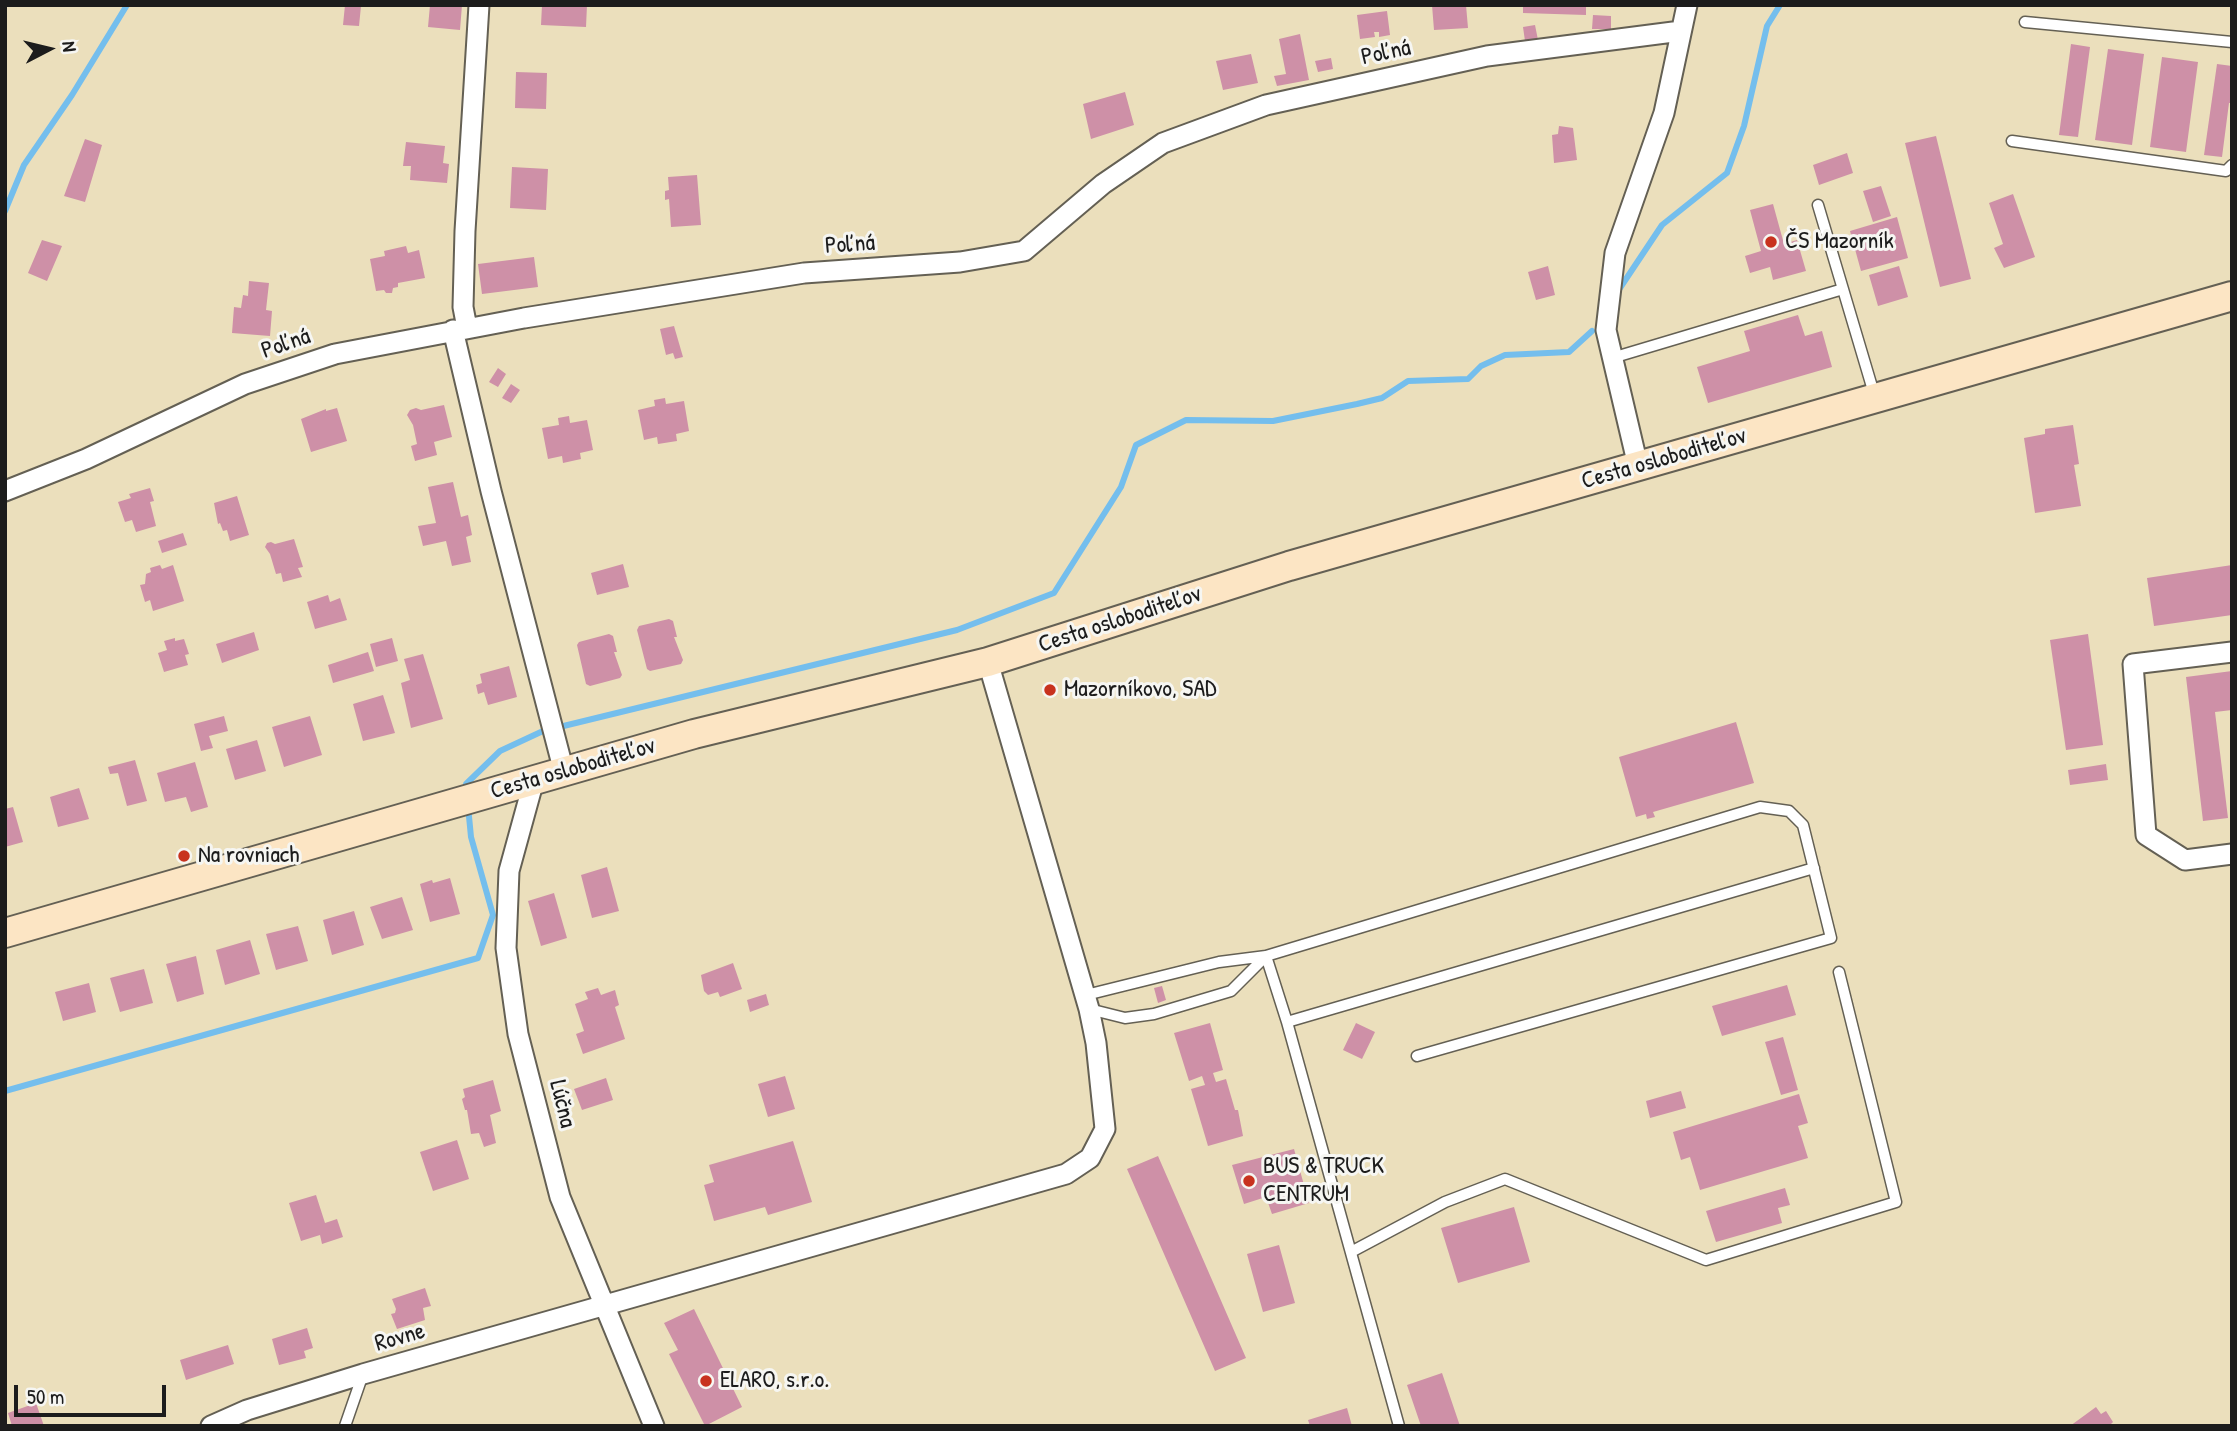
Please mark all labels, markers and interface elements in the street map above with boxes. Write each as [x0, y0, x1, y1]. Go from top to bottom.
north arrow [14, 14, 84, 84]
street label: Poľná [1359, 34, 1413, 72]
text: N [56, 40, 83, 53]
place label: ČS Mazorník [1785, 228, 1894, 256]
street label: Poľná [824, 229, 876, 261]
marker: ČS Mazorník [1763, 234, 1779, 250]
street label: Poľná [258, 322, 314, 366]
street label: Cesta osloboditeľov [1578, 422, 1750, 496]
street label: Cesta osloboditeľov [1035, 580, 1205, 660]
place label: Mazorníkovo, SAD [1064, 676, 1216, 704]
marker: Mazorníkovo, SAD [1042, 682, 1058, 698]
street label: Cesta osloboditeľov [487, 732, 659, 806]
place label: Na rovniach [198, 842, 299, 870]
marker: Na rovniach [176, 848, 192, 864]
street label: Lúčna [542, 1077, 582, 1131]
place label: BUS & TRUCK CENTRUM [1263, 1153, 1384, 1209]
marker: BUS & TRUCK CENTRUM [1241, 1173, 1257, 1189]
street label: Rovne [372, 1317, 428, 1359]
place label: ELARO, s.r.o. [720, 1367, 829, 1395]
scale bar [18, 1372, 170, 1416]
marker: ELARO, s.r.o. [698, 1373, 714, 1389]
text: 50 m [27, 1382, 64, 1411]

